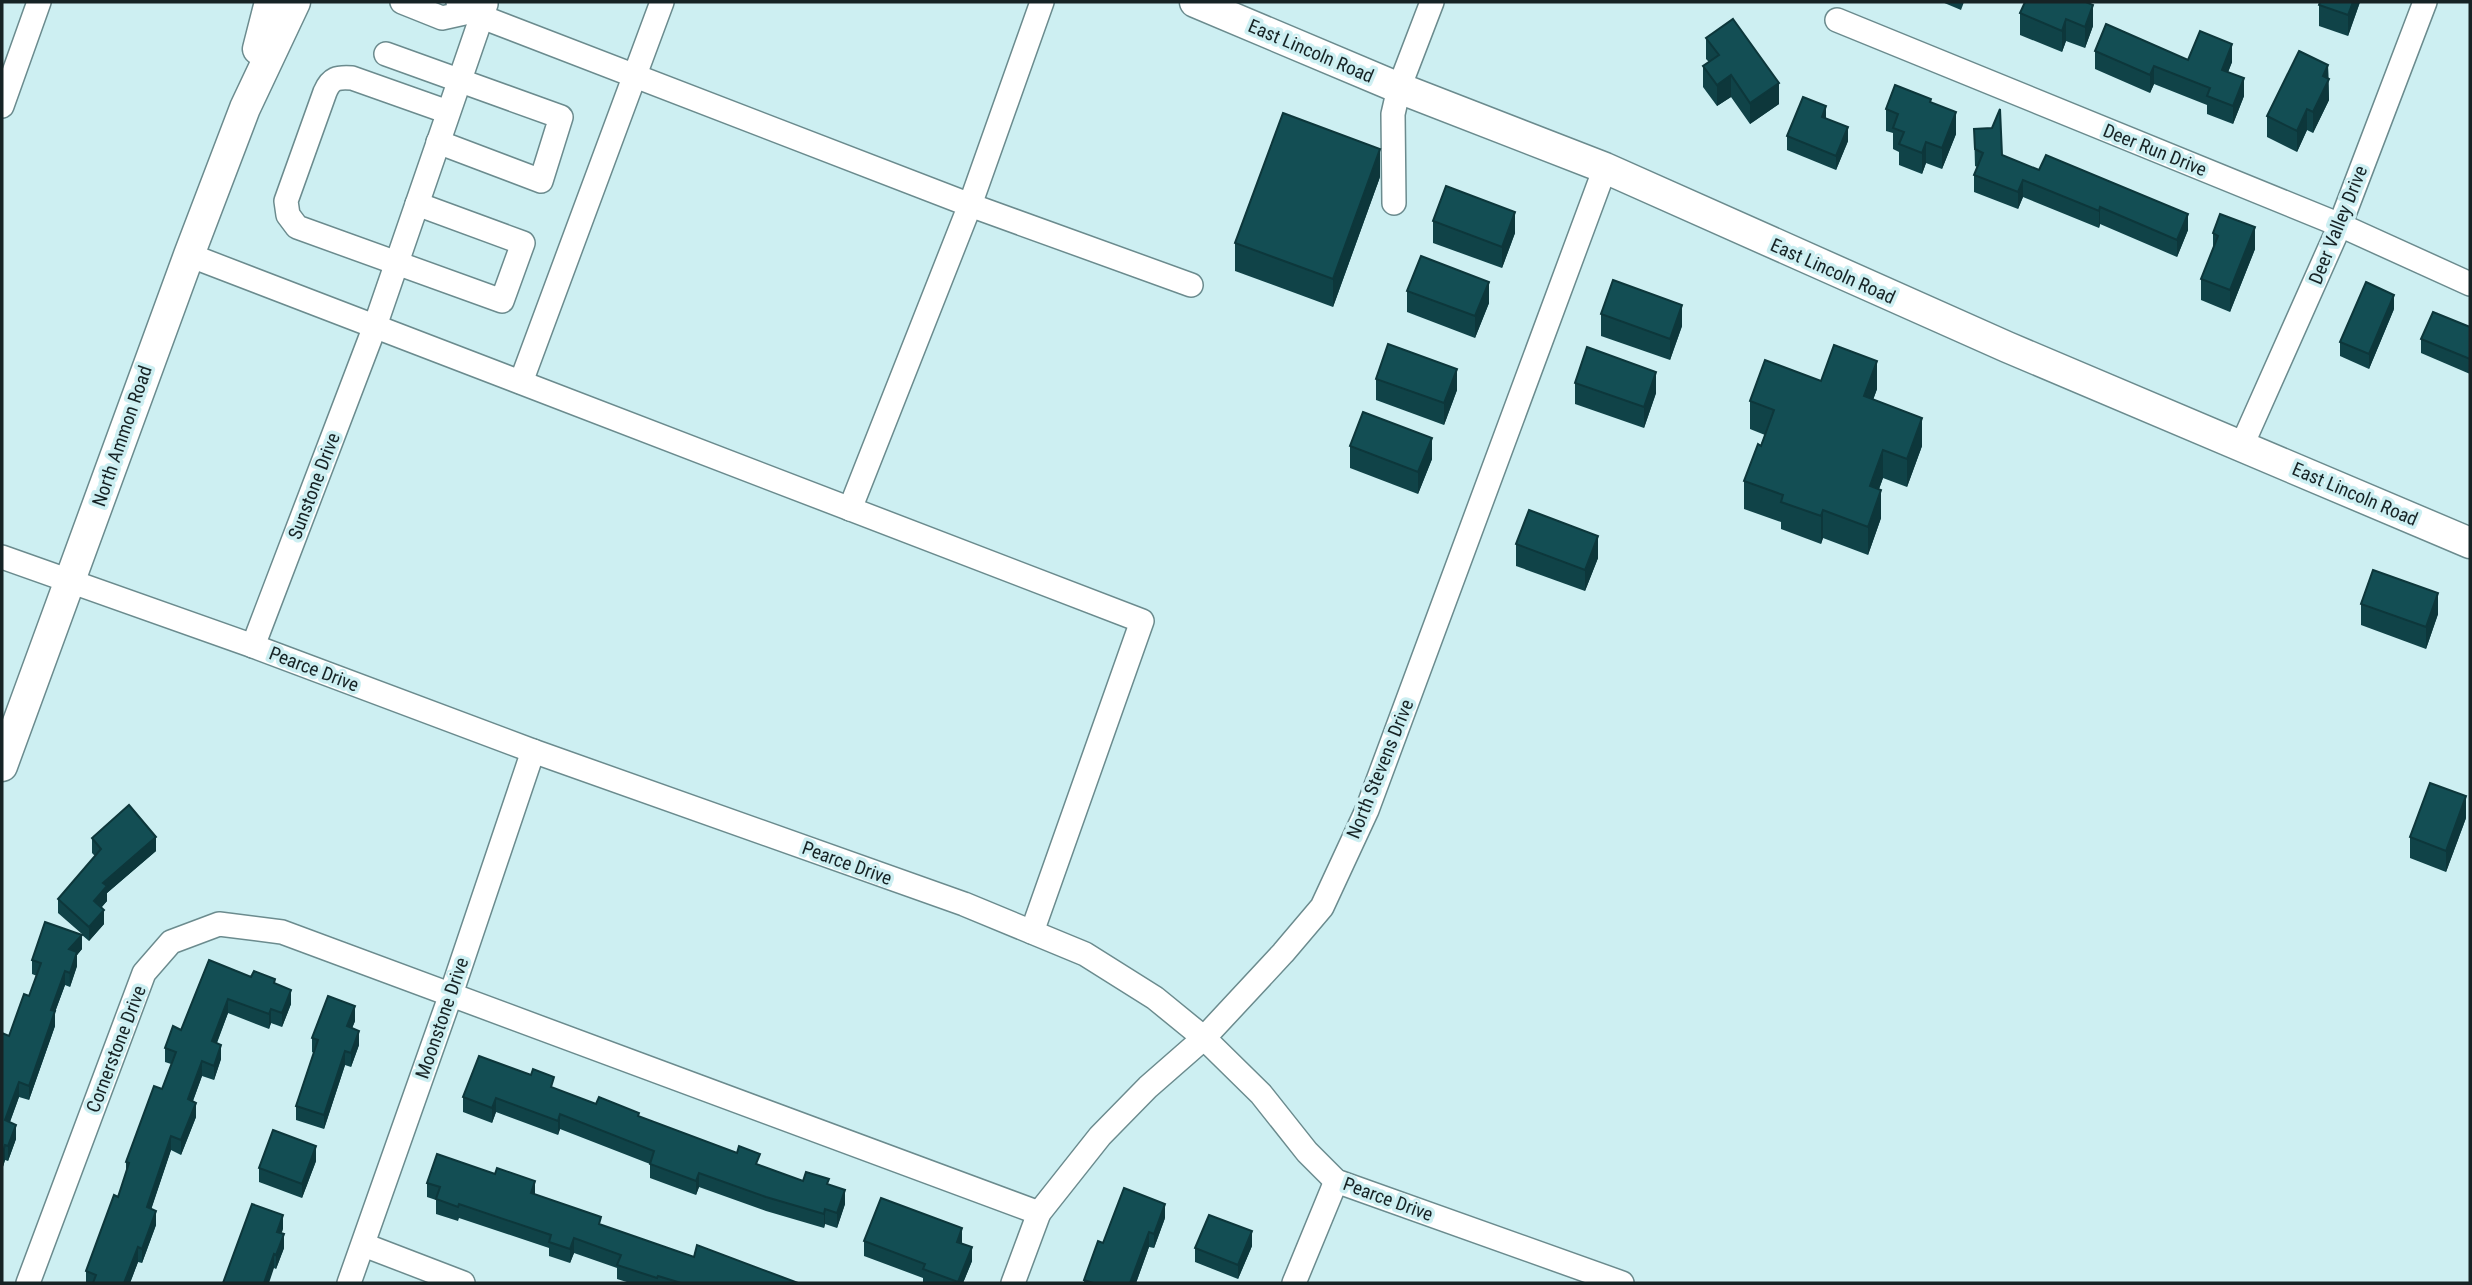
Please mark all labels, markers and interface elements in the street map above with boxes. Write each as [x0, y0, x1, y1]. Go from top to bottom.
street label: East Lincoln Road [1245, 14, 1377, 88]
street label: Deer Run Drive [2100, 119, 2210, 181]
street label: Deer Valley Drive [2304, 162, 2372, 288]
street label: East Lincoln Road [1767, 233, 1899, 309]
street label: North Ammon Road [87, 363, 157, 509]
street label: Sunstone Drive [283, 429, 345, 543]
street label: East Lincoln Road [2289, 457, 2421, 531]
street label: Pearce Drive [266, 641, 362, 697]
street label: North Stevens Drive [1342, 696, 1418, 842]
street label: Pearce Drive [799, 836, 895, 890]
street label: Moonstone Drive [411, 954, 474, 1082]
street label: Cornerstone Drive [81, 982, 151, 1116]
street label: Pearce Drive [1340, 1172, 1436, 1226]

